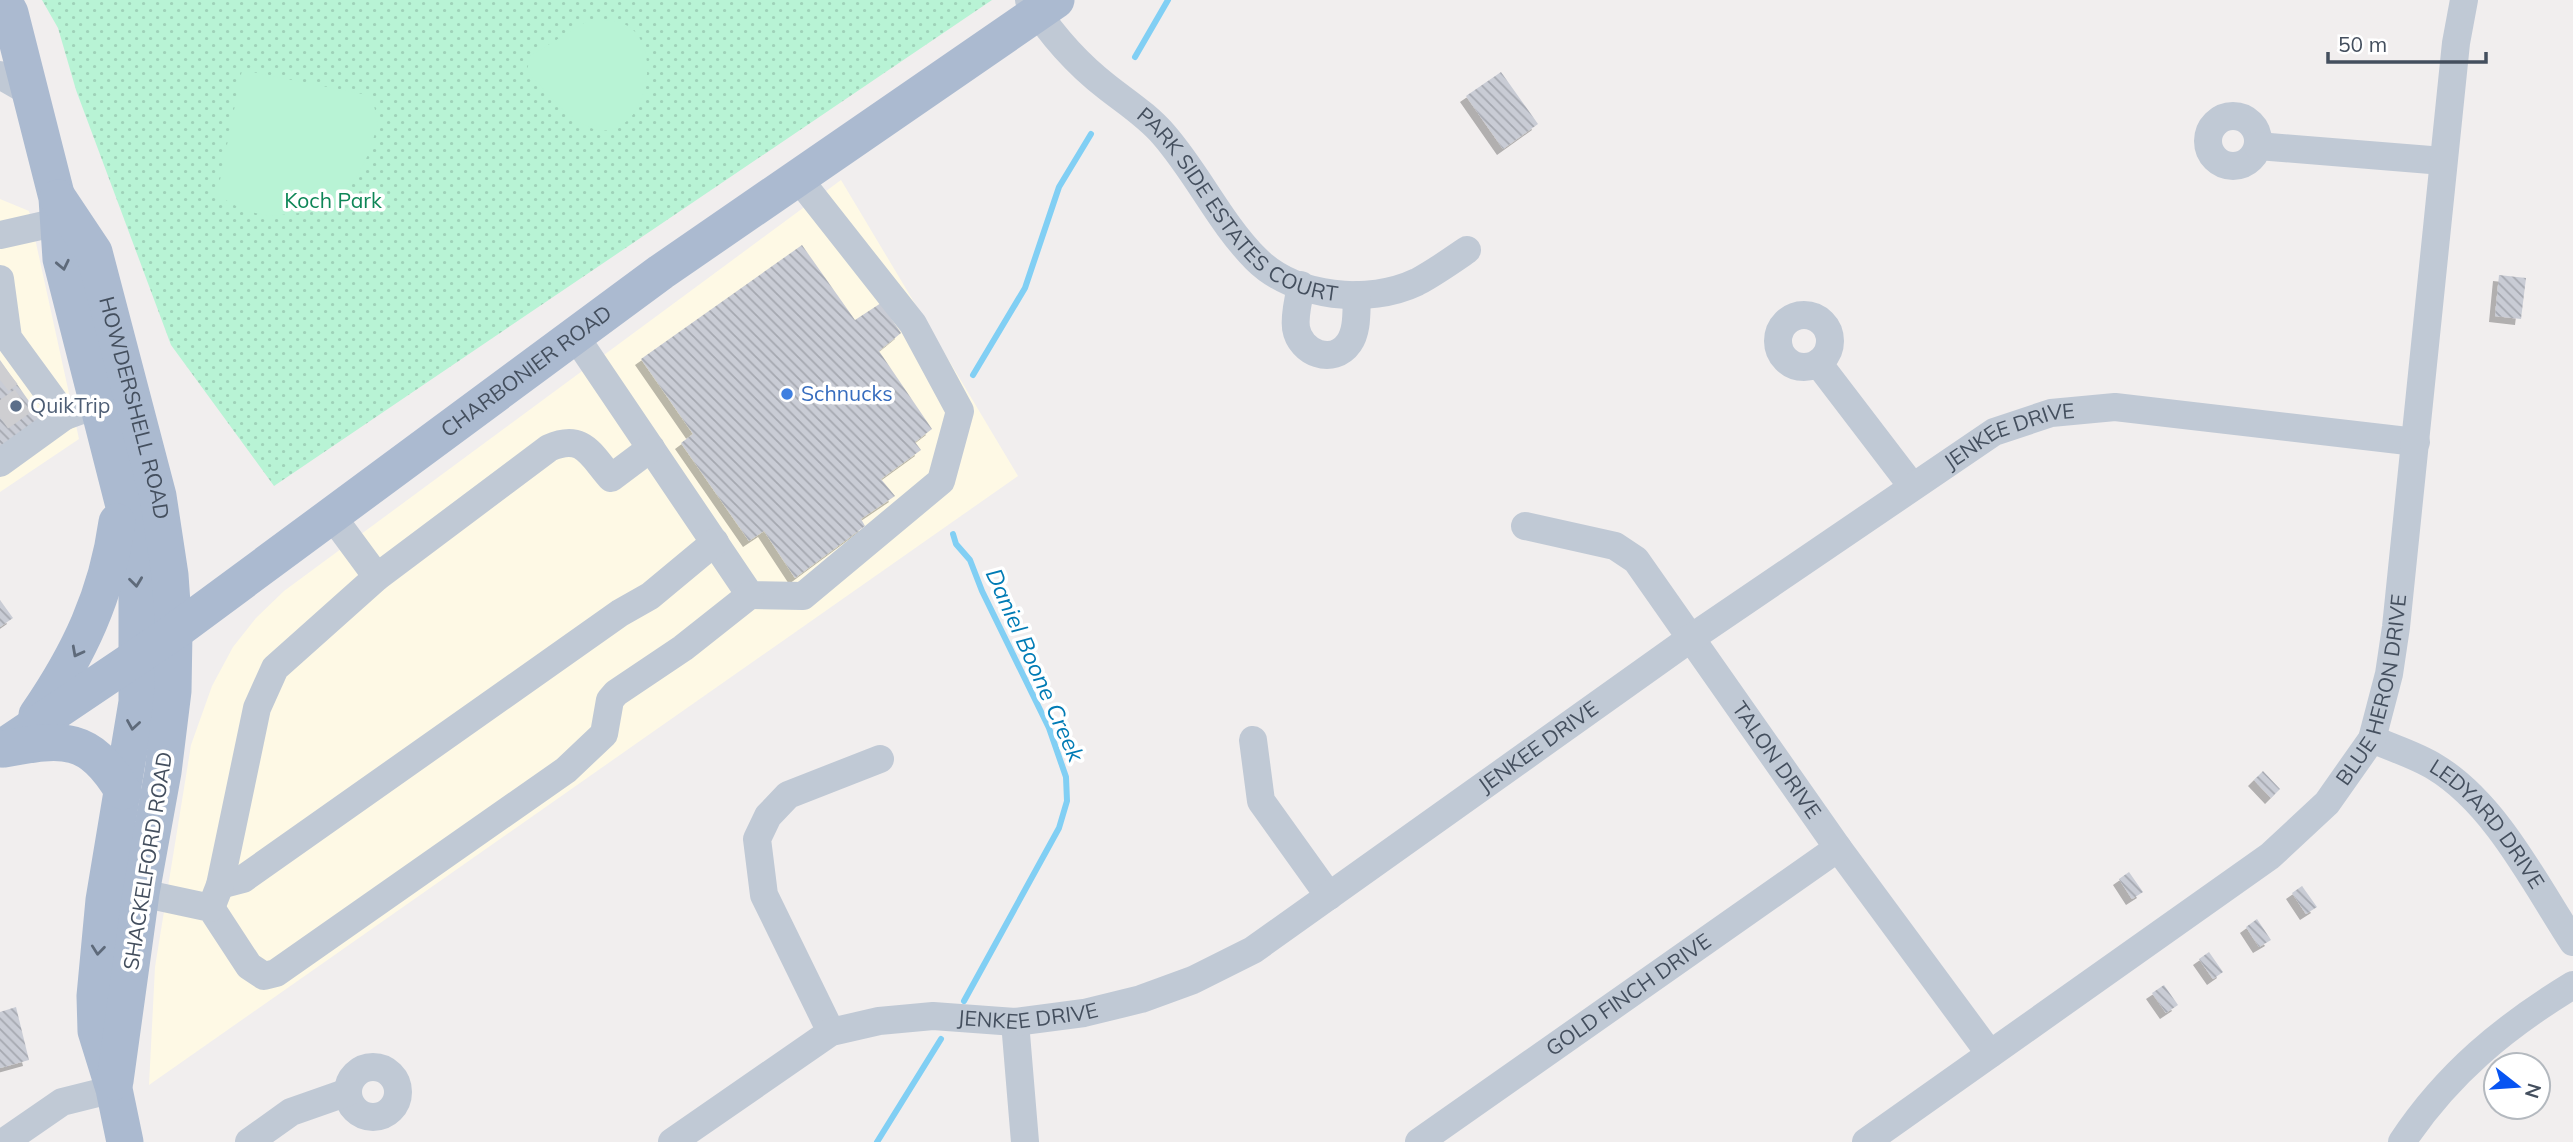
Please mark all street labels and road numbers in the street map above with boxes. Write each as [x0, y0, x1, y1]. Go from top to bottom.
street label: PARK SIDE ESTATES COURT [1132, 101, 1340, 306]
street label: HOWDERSHELL ROAD [94, 293, 175, 521]
street label: CHARBONIER ROAD [435, 299, 616, 442]
street label: JENKEE DRIVE [1939, 397, 2076, 474]
street label: BLUE HERON DRIVE [2330, 593, 2411, 790]
street label: JENKEE DRIVE [1473, 694, 1603, 798]
street label: TALON DRIVE [1727, 696, 1827, 823]
street label: SHACKELFORD ROAD [117, 750, 177, 972]
street label: LEDYARD DRIVE [2425, 753, 2551, 893]
street label: GOLD FINCH DRIVE [1540, 927, 1716, 1061]
street label: JENKEE DRIVE [957, 996, 1100, 1034]

